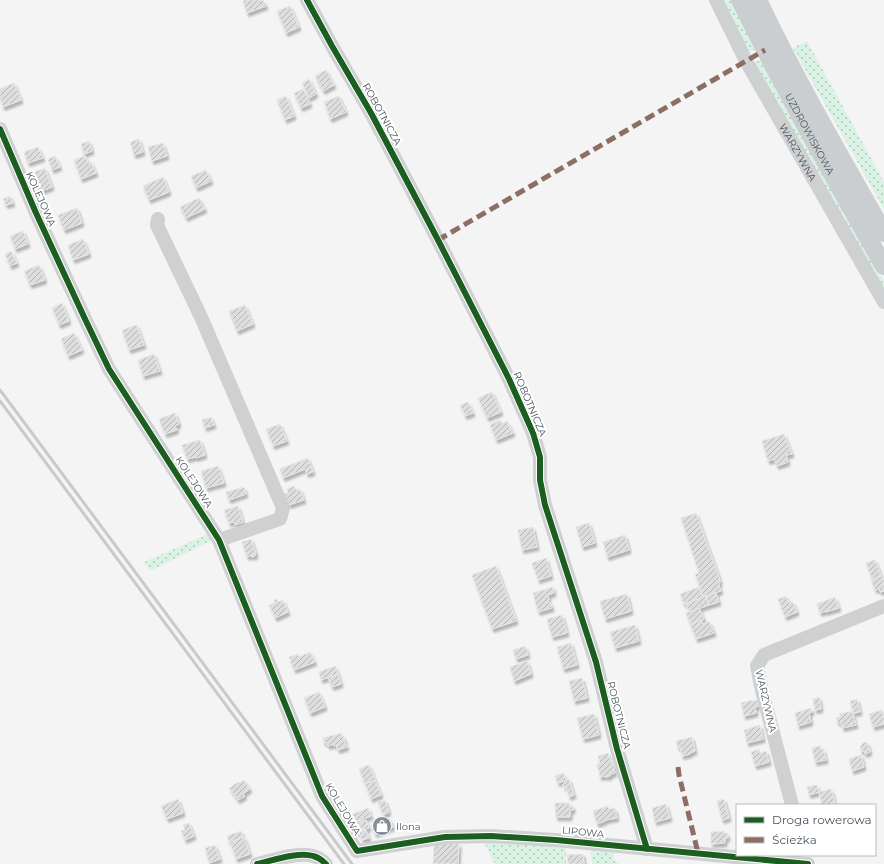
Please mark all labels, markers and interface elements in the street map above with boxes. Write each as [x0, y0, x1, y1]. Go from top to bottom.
street label: ROBOTNICZA [360, 81, 405, 148]
street label: UZDROWISKOWA [783, 91, 838, 178]
street label: WARZYWNA [777, 121, 820, 184]
street label: KOLEJOWA [23, 169, 59, 229]
street label: ROBOTNICZA [511, 370, 550, 439]
street label: KOLEJOWA [173, 454, 216, 511]
street label: WARZYWNA [752, 668, 780, 735]
street label: ROBOTNICZA [604, 680, 634, 751]
street label: KOLEJOWA [322, 780, 364, 838]
legend [736, 804, 876, 856]
text: Droga rowerowa [772, 812, 872, 827]
shop icon: Ilona [371, 815, 393, 837]
place label: Ilona [396, 820, 421, 833]
street label: LIPOWA [561, 823, 605, 841]
text: Ścieżka [772, 832, 817, 847]

